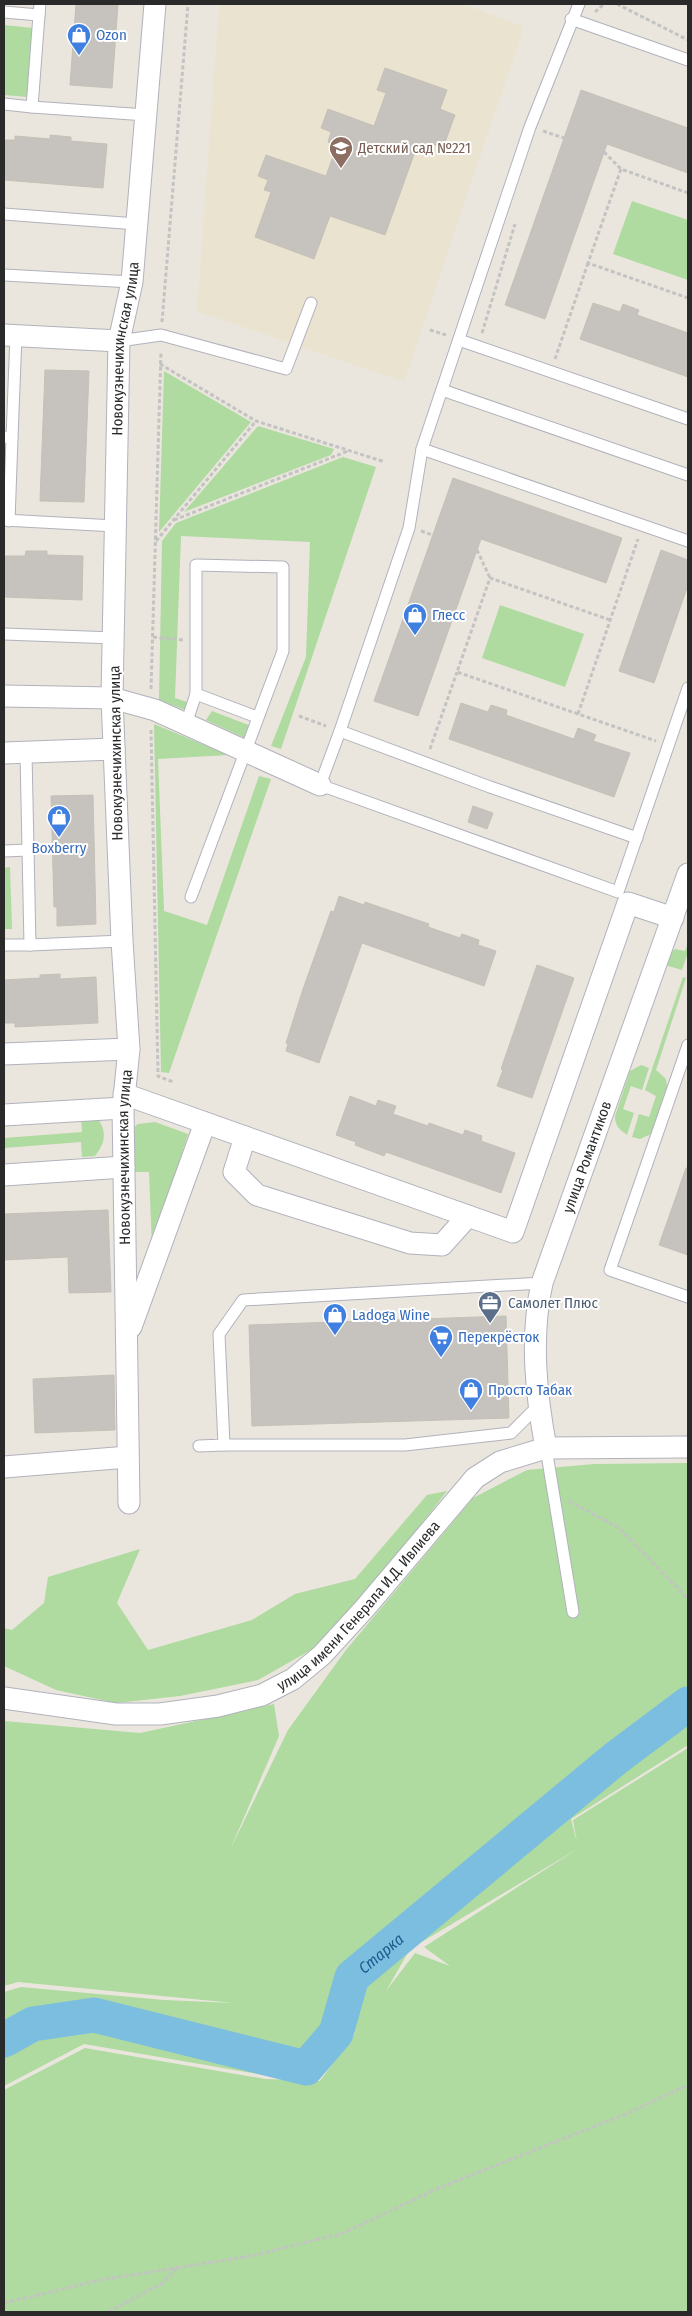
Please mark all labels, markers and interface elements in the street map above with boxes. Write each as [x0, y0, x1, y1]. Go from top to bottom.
shop icon: Ozon [66, 22, 92, 56]
place label: Ozon [96, 26, 127, 44]
school or university icon: Детский сад №221 [328, 135, 354, 169]
place label: Детский сад №221 [357, 139, 471, 157]
street label: Новокузнечихинская улица [108, 261, 143, 436]
shop icon: Глесс [402, 602, 428, 636]
place label: Глесс [432, 606, 466, 624]
street label: Новокузнечихинская улица [105, 665, 127, 841]
shop icon: Boxberry [46, 804, 72, 838]
place label: Boxberry [31, 839, 87, 857]
street label: Новокузнечихинская улица [114, 1069, 136, 1245]
street label: улица Романтиков [559, 1099, 615, 1215]
office icon: Самолет Плюс [477, 1290, 503, 1324]
place label: Самолет Плюс [508, 1294, 598, 1312]
shop icon: Ladoga Wine [322, 1302, 348, 1336]
place label: Ladoga Wine [352, 1306, 430, 1324]
supermarket icon: Перекрёсток [428, 1324, 454, 1358]
place label: Перекрёсток [458, 1328, 539, 1346]
shop icon: Просто Табак [458, 1377, 484, 1411]
place label: Просто Табак [488, 1381, 572, 1399]
street label: улица имени Генерала И.Д. Ивлиева [274, 1517, 444, 1695]
water label: Старка [354, 1929, 407, 1977]

